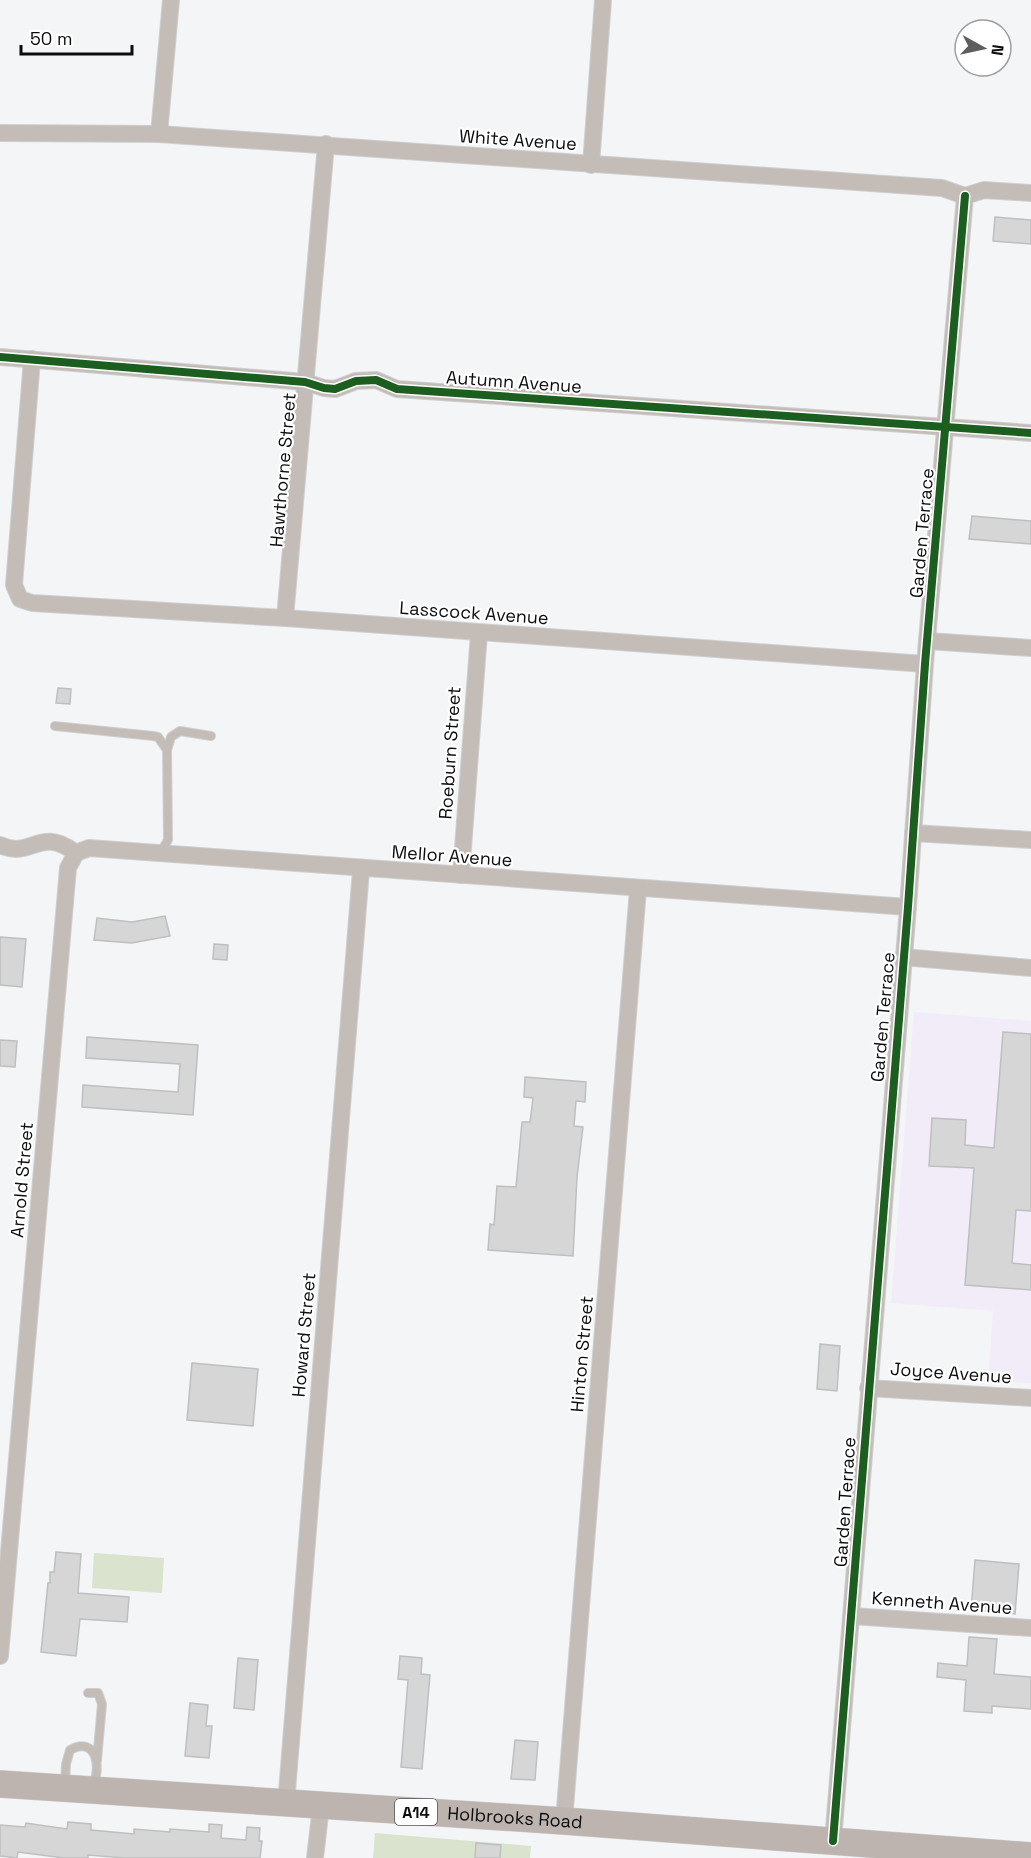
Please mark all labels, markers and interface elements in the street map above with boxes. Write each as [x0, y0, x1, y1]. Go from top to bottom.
scale bar [21, 18, 132, 56]
north arrow [953, 18, 1013, 78]
text: 50 m [30, 27, 72, 50]
text: N [986, 43, 1009, 57]
street label: White Avenue [458, 124, 578, 155]
street label: Autumn Avenue [445, 365, 583, 398]
street label: Hawthorne Street [264, 392, 301, 548]
street label: Garden Terrace [904, 467, 939, 599]
street label: Lasscock Avenue [399, 596, 549, 629]
street label: Roeburn Street [433, 686, 466, 820]
street label: Mellor Avenue [391, 840, 513, 871]
street label: Garden Terrace [865, 951, 900, 1083]
street label: Arnold Street [5, 1121, 38, 1239]
street label: Howard Street [287, 1272, 320, 1398]
street label: Hinton Street [565, 1295, 598, 1413]
street label: Joyce Avenue [890, 1357, 1013, 1388]
street label: Garden Terrace [828, 1436, 861, 1568]
street label: Kenneth Avenue [871, 1586, 1013, 1619]
road number: A14 [395, 1799, 437, 1825]
street label: Holbrooks Road [447, 1801, 583, 1833]

